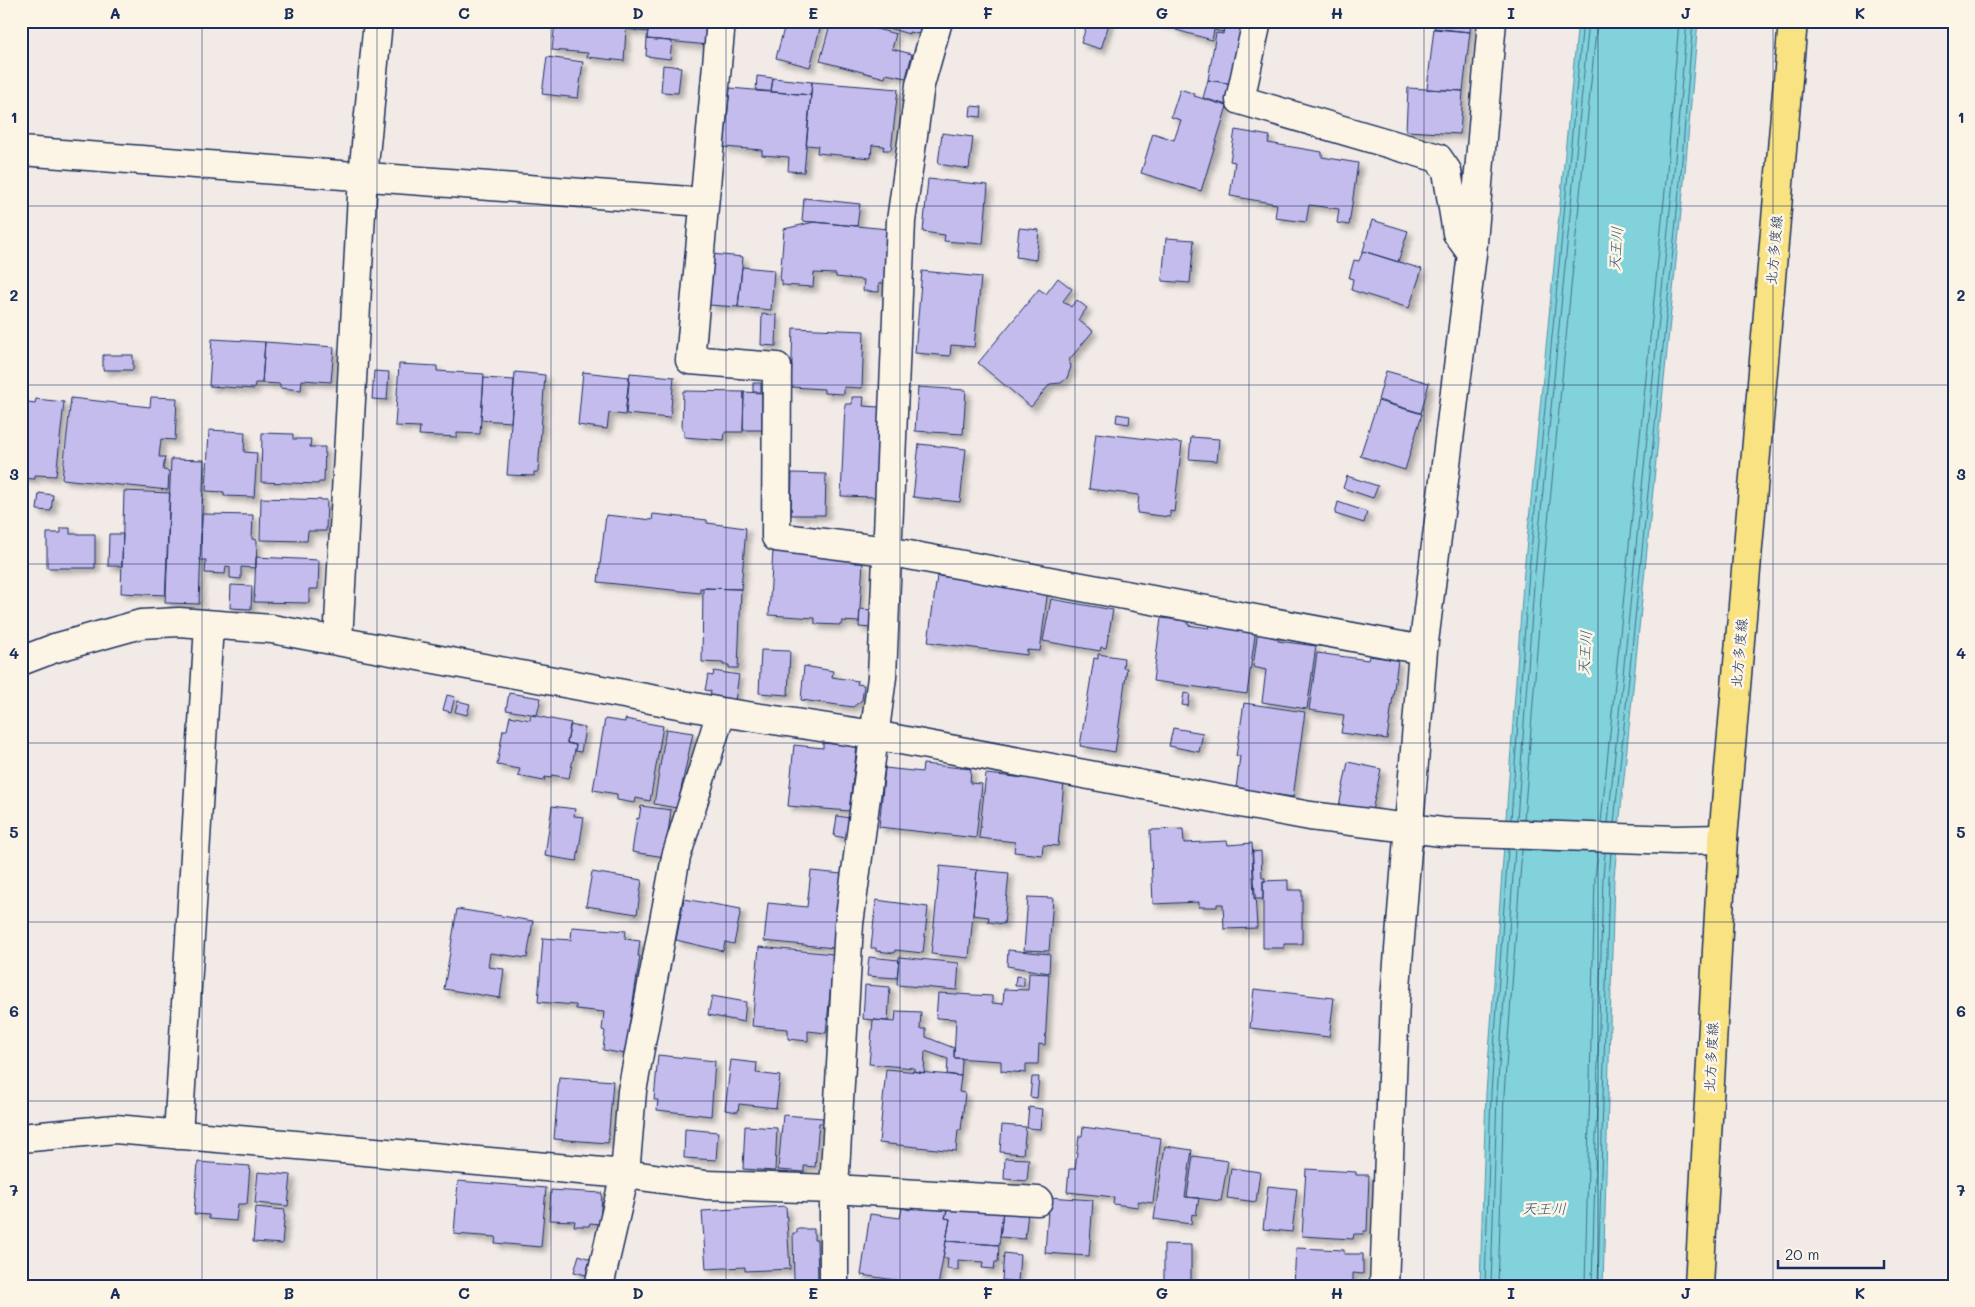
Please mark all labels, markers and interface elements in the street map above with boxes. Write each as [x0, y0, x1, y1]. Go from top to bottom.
text: A [109, 2, 121, 23]
text: B [284, 2, 294, 23]
text: C [458, 2, 470, 23]
text: D [632, 2, 644, 23]
text: E [808, 2, 818, 23]
text: F [983, 2, 993, 23]
text: G [1156, 2, 1168, 23]
text: H [1331, 2, 1343, 23]
text: I [1507, 2, 1515, 23]
text: J [1681, 2, 1691, 23]
text: K [1855, 2, 1865, 23]
text: 1 [10, 106, 18, 127]
text: 1 [1957, 106, 1965, 127]
street label: 北方多度線 [1761, 214, 1786, 286]
water label: 天王川 [1603, 226, 1627, 272]
text: 2 [10, 284, 19, 305]
text: 2 [1957, 284, 1966, 305]
text: 3 [9, 463, 19, 484]
text: 3 [1956, 463, 1966, 484]
street label: 北方多度線 [1726, 617, 1751, 689]
water label: 天王川 [1572, 630, 1596, 676]
text: 4 [9, 642, 19, 663]
text: 4 [1956, 642, 1966, 663]
text: 5 [9, 821, 19, 842]
text: 5 [1956, 821, 1966, 842]
text: 6 [9, 1000, 19, 1021]
text: 6 [1956, 1000, 1966, 1021]
street label: 北方多度線 [1699, 1022, 1722, 1092]
text: 7 [10, 1179, 19, 1200]
text: 7 [1957, 1179, 1966, 1200]
water label: 天王川 [1521, 1198, 1567, 1218]
scale bar [1778, 1237, 1884, 1269]
text: 20 m [1785, 1244, 1819, 1264]
text: A [109, 1282, 121, 1303]
text: B [284, 1282, 294, 1303]
text: C [458, 1282, 470, 1303]
text: D [632, 1282, 644, 1303]
text: E [808, 1282, 818, 1303]
text: F [983, 1282, 993, 1303]
text: G [1156, 1282, 1168, 1303]
text: H [1331, 1282, 1343, 1303]
text: I [1507, 1282, 1515, 1303]
text: J [1681, 1282, 1691, 1303]
text: K [1855, 1282, 1865, 1303]

